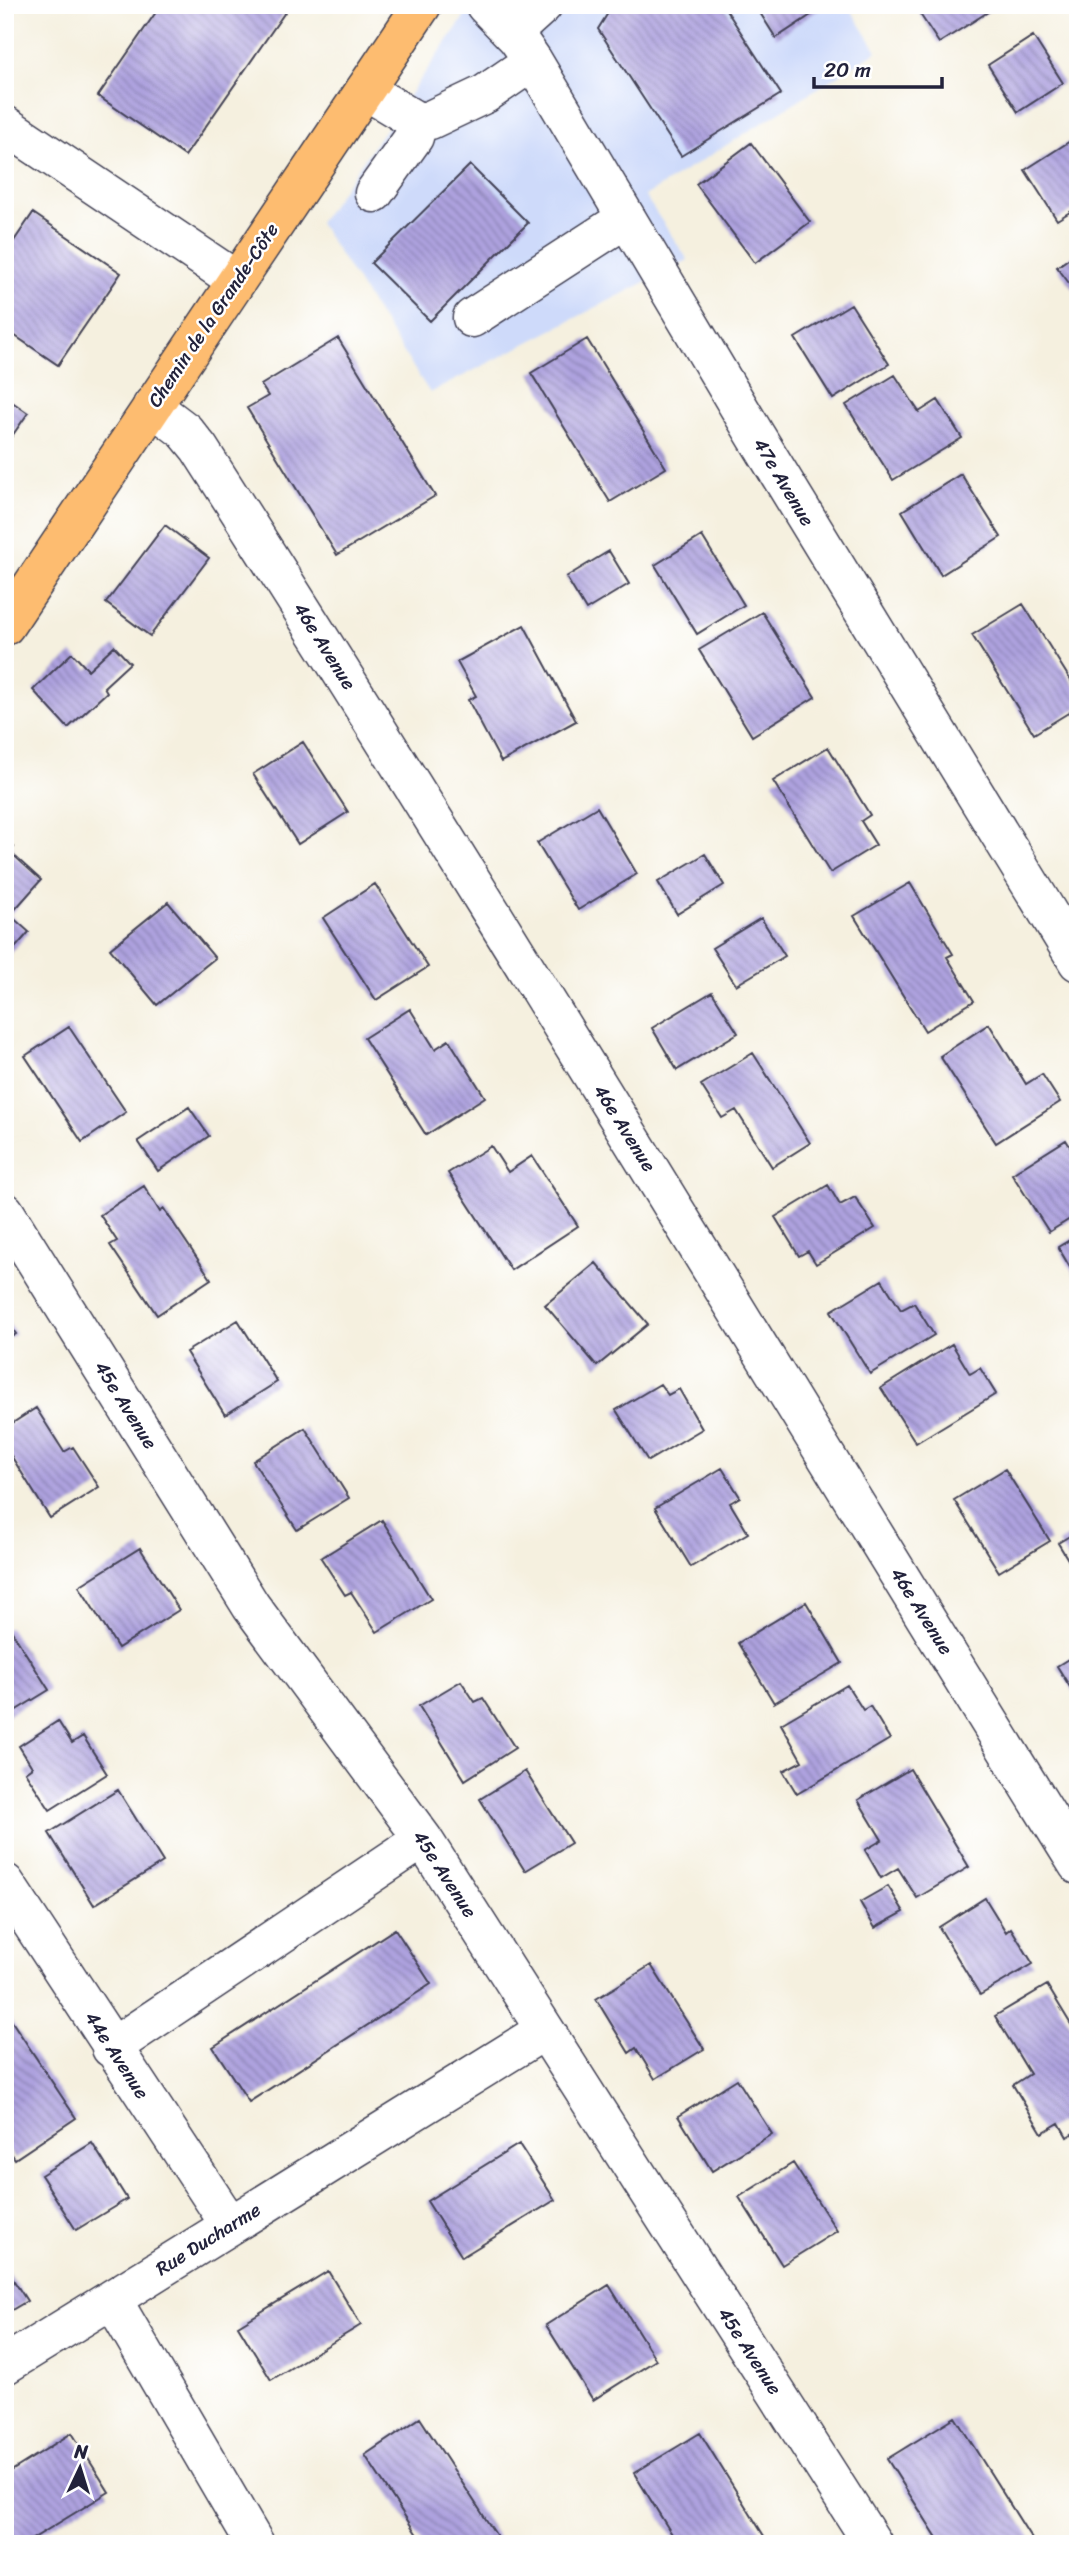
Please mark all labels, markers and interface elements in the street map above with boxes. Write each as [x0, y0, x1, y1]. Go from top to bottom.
scale bar [814, 46, 941, 90]
text: 20 m [824, 51, 871, 89]
street label: Chemin de la Grande-Côte [139, 216, 287, 414]
street label: 47e Avenue [744, 431, 824, 533]
street label: 46e Avenue [285, 595, 365, 697]
street label: 46e Avenue [585, 1077, 665, 1179]
street label: 45e Avenue [86, 1354, 166, 1456]
street label: 46e Avenue [882, 1560, 962, 1662]
street label: 45e Avenue [404, 1823, 486, 1925]
street label: 44e Avenue [76, 2004, 158, 2106]
street label: Rue Ducharme [149, 2193, 267, 2285]
street label: 45e Avenue [709, 2300, 791, 2402]
north arrow [46, 2434, 116, 2504]
text: N [72, 2435, 90, 2469]

